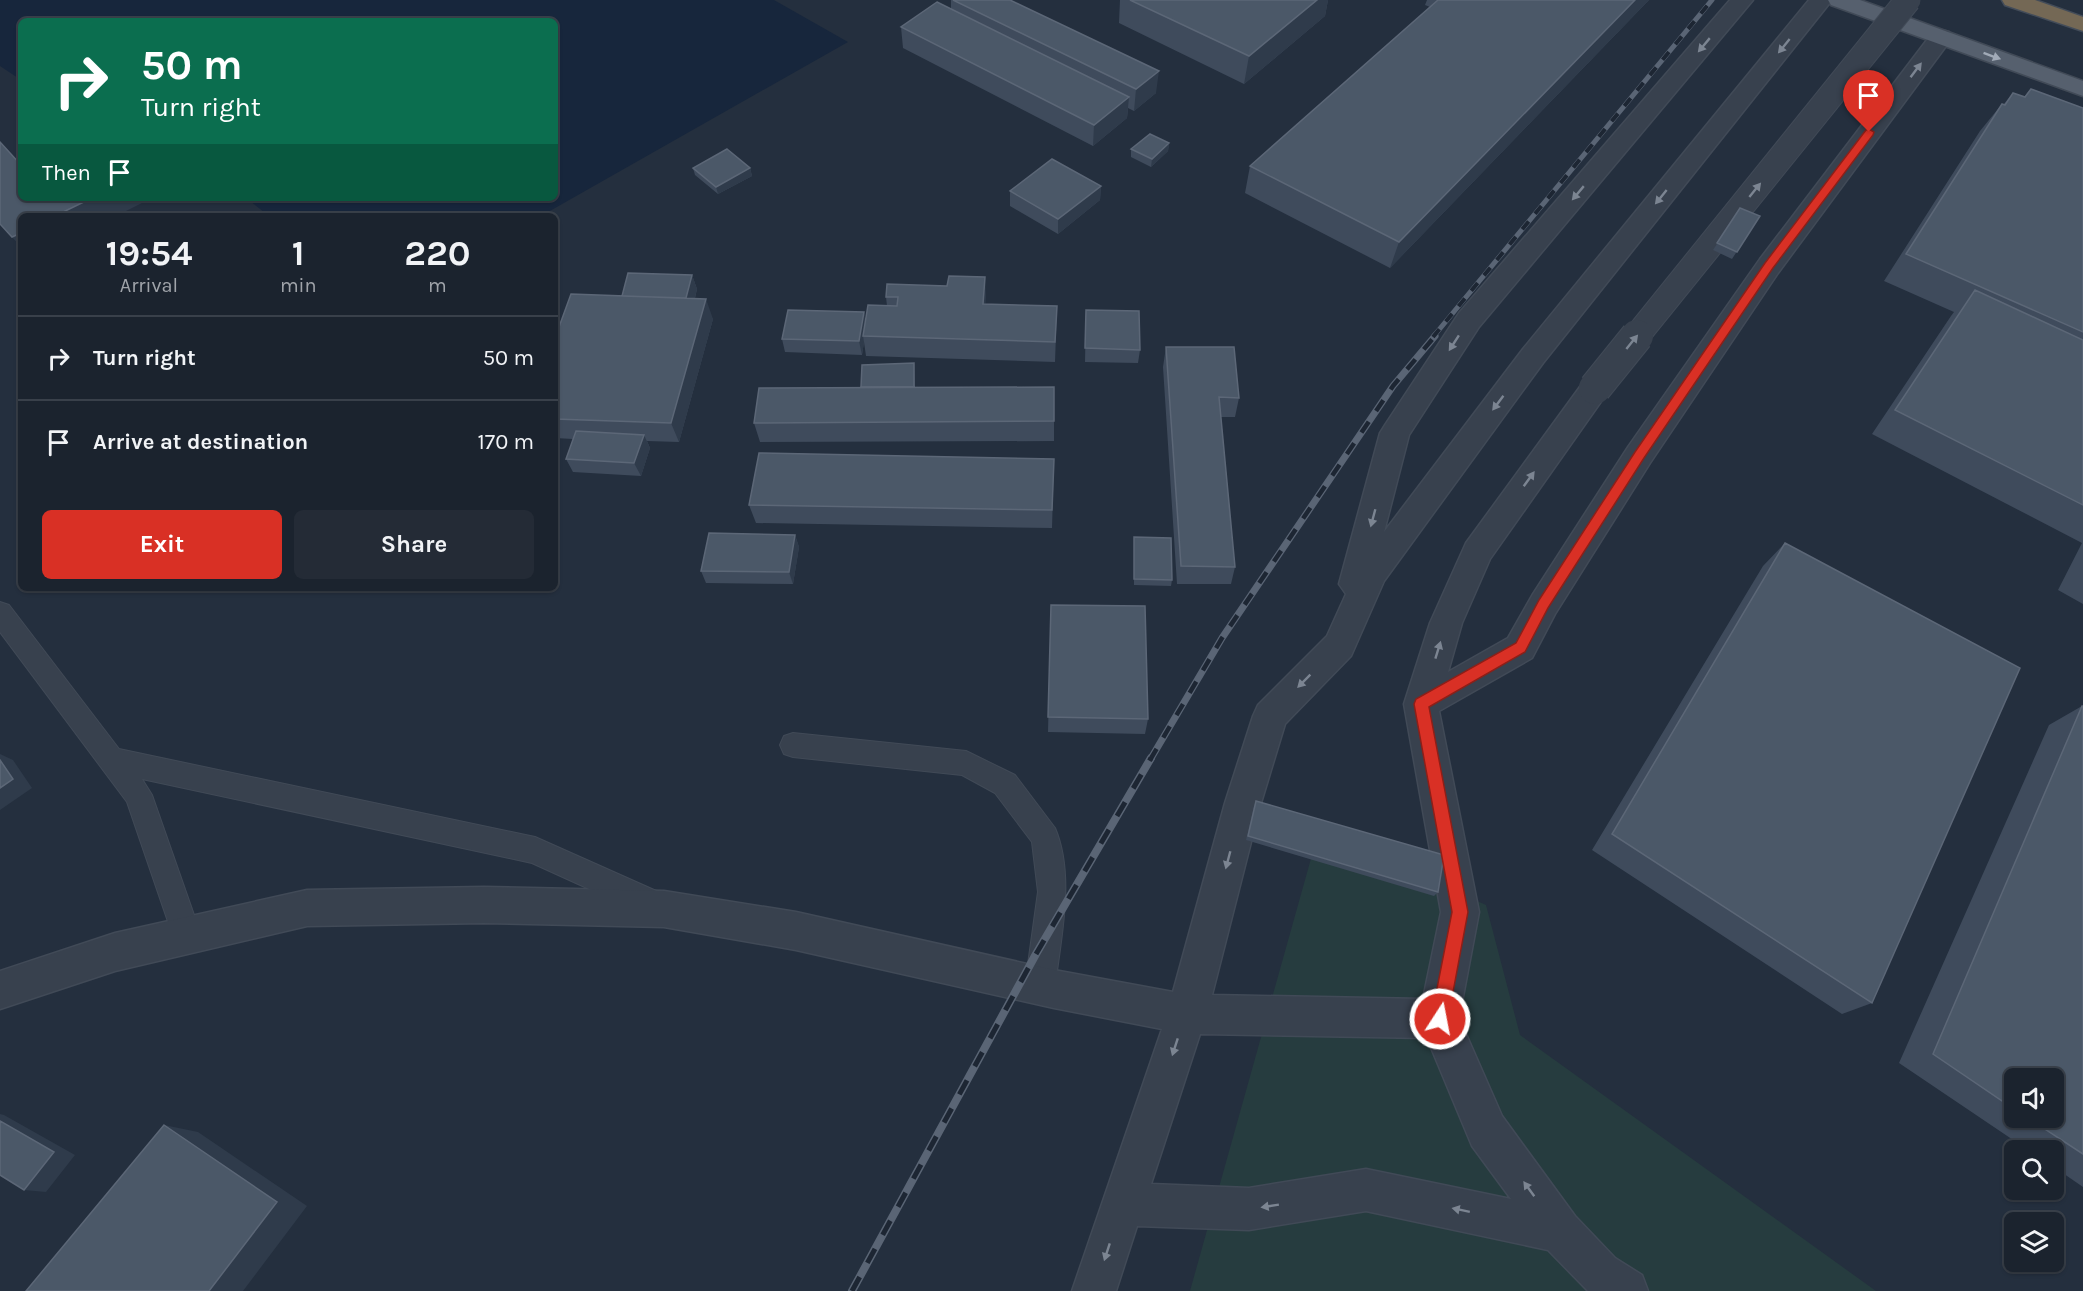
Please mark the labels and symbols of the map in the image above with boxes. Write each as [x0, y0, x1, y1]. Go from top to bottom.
one-way arrow [1698, 37, 1711, 52]
one-way arrow [1778, 38, 1791, 53]
one-way arrow [1983, 51, 2001, 61]
one-way arrow [1910, 63, 1922, 79]
pin [1843, 70, 1894, 132]
one-way arrow [1748, 183, 1760, 198]
one-way arrow [1571, 185, 1584, 201]
one-way arrow [1655, 189, 1668, 205]
one-way arrow [1448, 335, 1460, 351]
one-way arrow [1625, 335, 1638, 350]
one-way arrow [1493, 395, 1505, 410]
one-way arrow [1523, 471, 1535, 487]
one-way arrow [1367, 509, 1377, 527]
one-way arrow [1434, 641, 1443, 659]
one-way arrow [1298, 674, 1312, 688]
one-way arrow [1223, 851, 1232, 869]
position arrow [1408, 987, 1472, 1051]
one-way arrow [1170, 1038, 1180, 1056]
one-way arrow [1523, 1181, 1535, 1197]
one-way arrow [1260, 1201, 1279, 1210]
one-way arrow [1452, 1205, 1471, 1214]
one-way arrow [1102, 1243, 1112, 1261]

